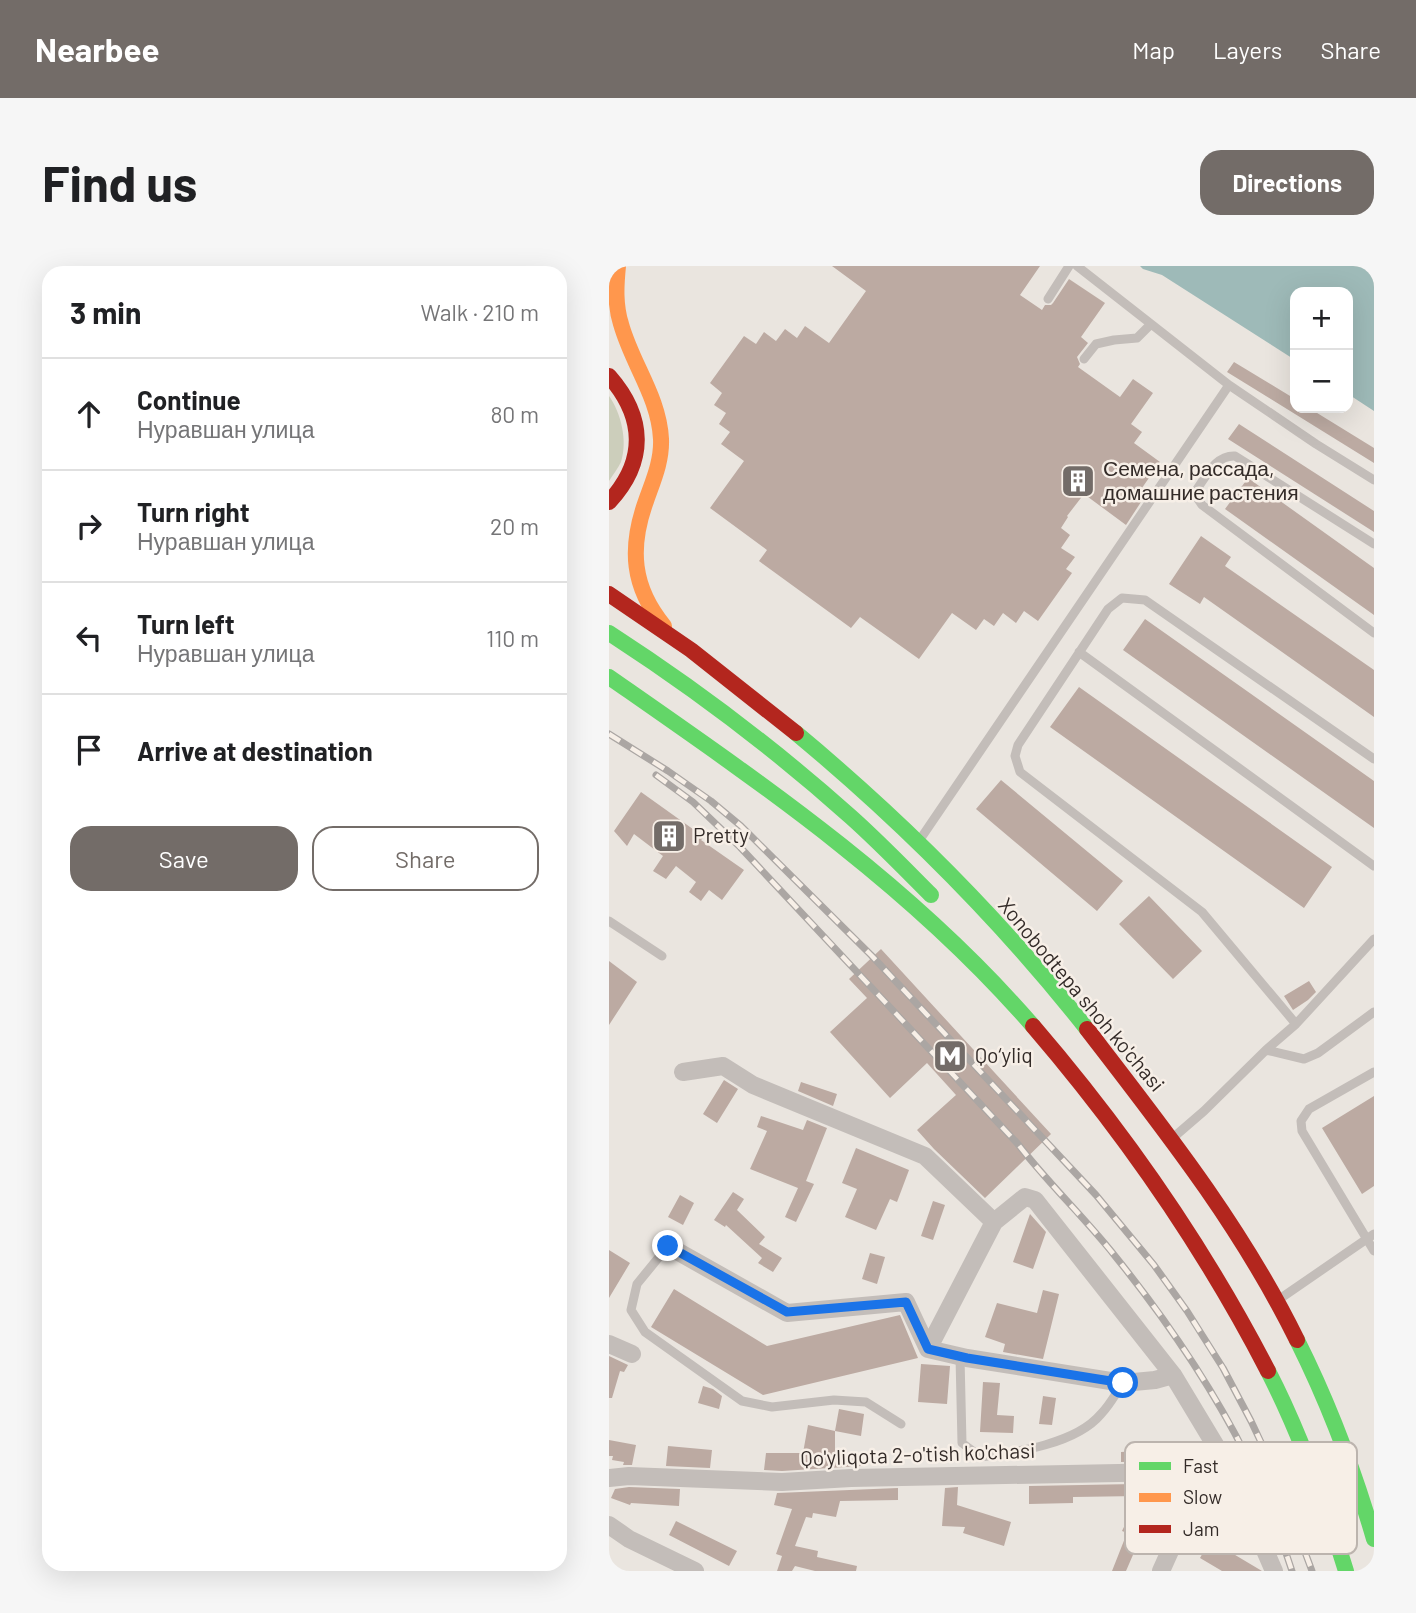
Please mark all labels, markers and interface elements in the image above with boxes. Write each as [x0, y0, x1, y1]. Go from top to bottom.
text: Nearbee [35, 29, 159, 69]
text: Map [1132, 35, 1175, 64]
text: Layers [1213, 35, 1282, 64]
text: Share [1320, 35, 1381, 64]
button: Directions [1200, 150, 1374, 215]
text: Find us [42, 153, 197, 212]
map controls [1290, 287, 1353, 413]
button: + [1290, 287, 1353, 350]
text: 3 min [70, 294, 141, 330]
text: Walk · 210 m [421, 298, 539, 326]
button: − [1290, 350, 1353, 413]
text: Continue [137, 384, 241, 415]
icon: ahead [70, 395, 108, 433]
text: 80 m [490, 400, 539, 428]
text: Нуравшан улица [137, 415, 314, 443]
place label: Семена, рассада, домашние растения [1103, 455, 1299, 504]
building icon: Семена, рассада, домашние растения [1059, 462, 1097, 500]
text: Turn right [137, 496, 250, 527]
icon: right [70, 507, 108, 545]
text: 20 m [490, 512, 539, 540]
text: Нуравшан улица [137, 527, 314, 555]
text: Turn left [137, 608, 235, 639]
icon: left [70, 619, 108, 657]
text: 110 m [486, 624, 539, 652]
text: Нуравшан улица [137, 639, 314, 667]
icon: arrive [70, 731, 108, 769]
text: Arrive at destination [137, 735, 373, 766]
building icon: Pretty [650, 817, 688, 855]
place label: Pretty [693, 822, 749, 847]
button: Save [70, 826, 298, 891]
button: Share [312, 826, 539, 891]
street label: Xonobodtepa shoh ko'chasi [994, 892, 1170, 1096]
metro station icon: Qo‘yliq [931, 1037, 969, 1075]
place label: Qo‘yliq [975, 1042, 1033, 1067]
route end [652, 1230, 683, 1261]
route start [1107, 1367, 1138, 1398]
street label: Qo'yliqota 2-o'tish ko'chasi [800, 1437, 1036, 1470]
legend [1125, 1442, 1357, 1554]
text: Fast [1183, 1454, 1219, 1477]
text: Slow [1183, 1485, 1222, 1508]
text: Jam [1183, 1517, 1219, 1540]

